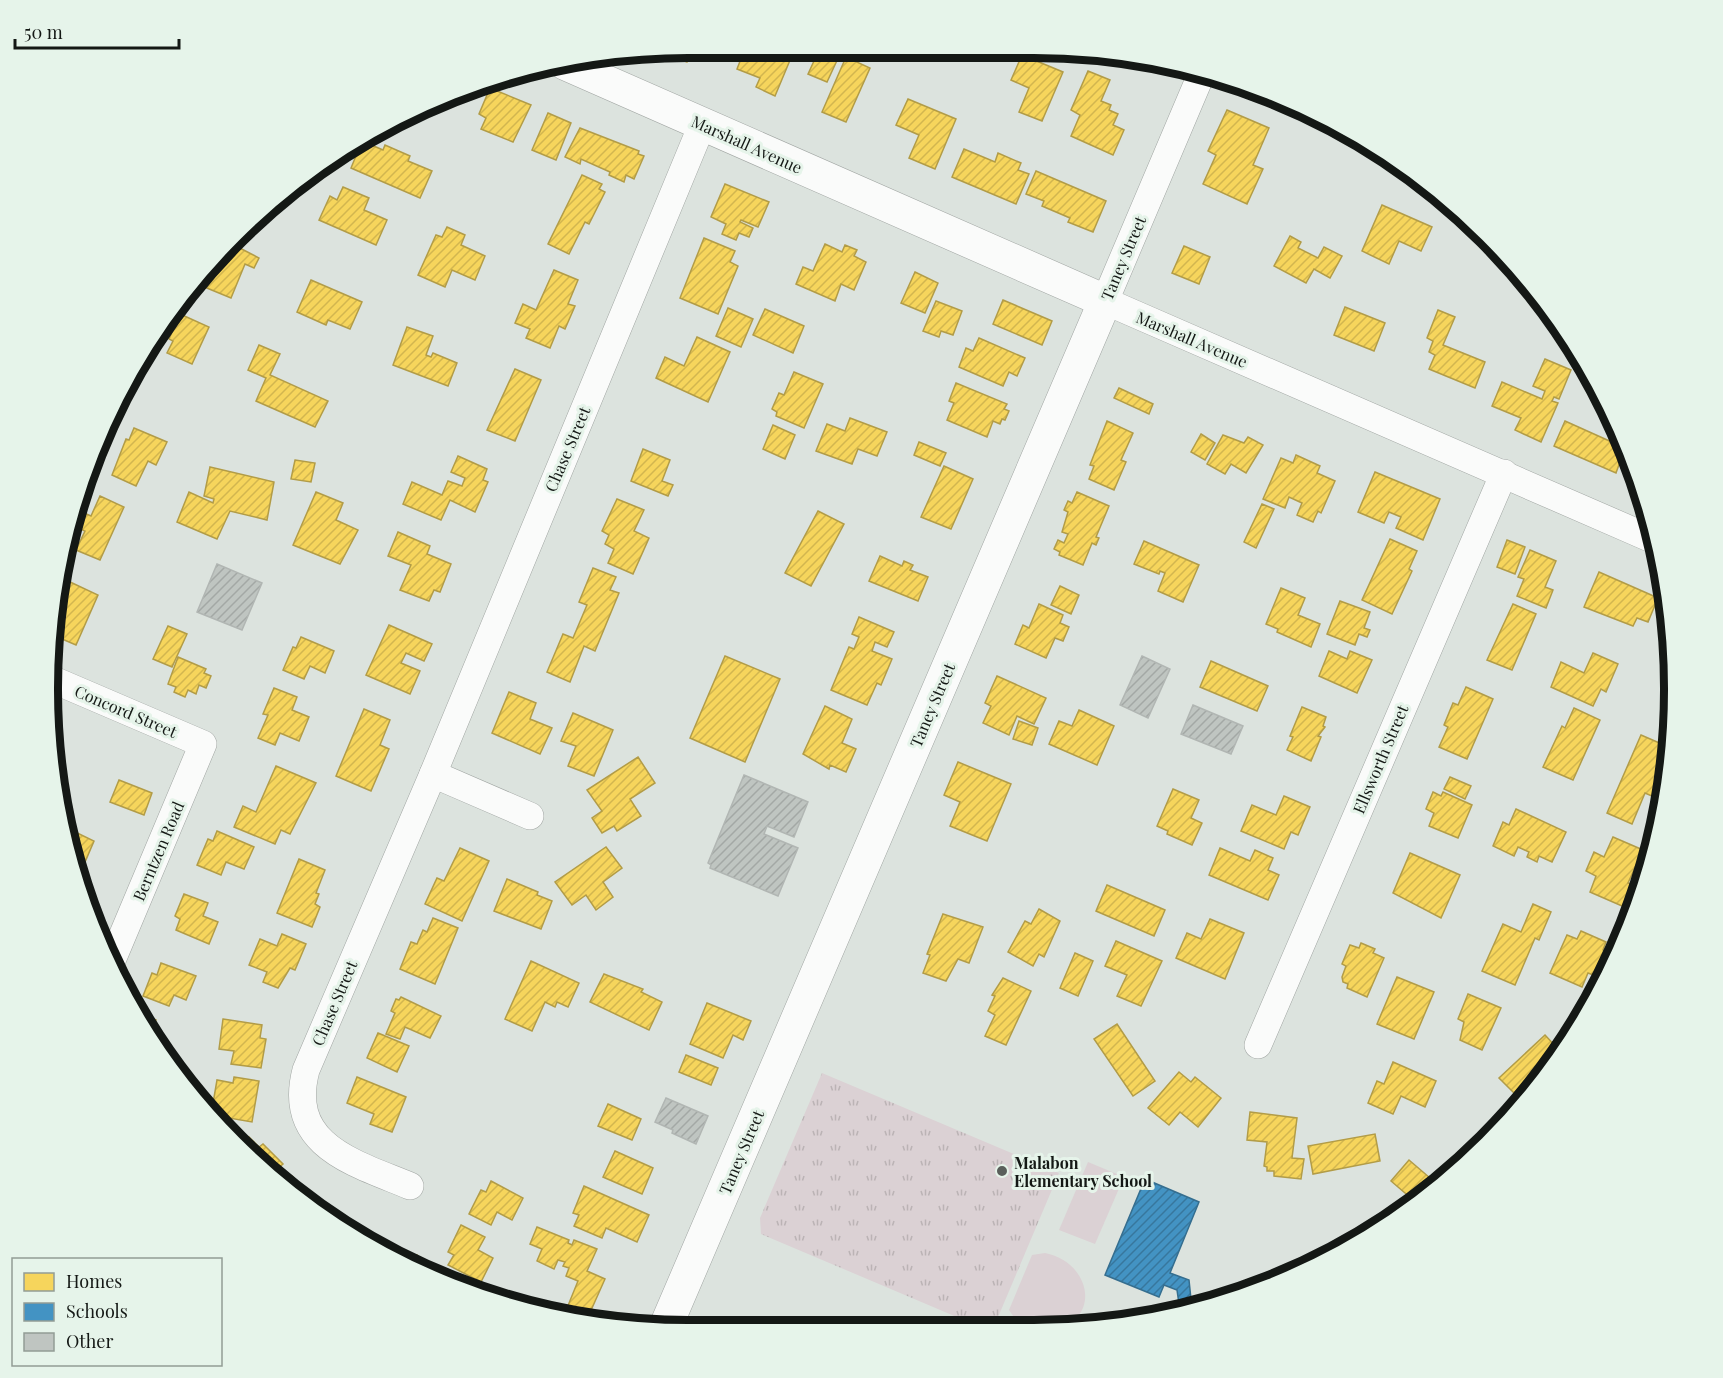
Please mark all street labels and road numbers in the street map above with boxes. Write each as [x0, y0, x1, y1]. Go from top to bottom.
street label: Marshall Avenue [688, 110, 806, 178]
street label: Taney Street [1096, 212, 1150, 303]
street label: Marshall Avenue [1133, 306, 1251, 372]
street label: Chase Street [540, 403, 594, 495]
street label: Taney Street [905, 659, 959, 750]
street label: Concord Street [72, 680, 181, 742]
street label: Ellsworth Street [1348, 701, 1412, 817]
street label: Berntzen Road [128, 798, 188, 904]
street label: Chase Street [307, 957, 361, 1049]
street label: Taney Street [714, 1106, 768, 1197]

